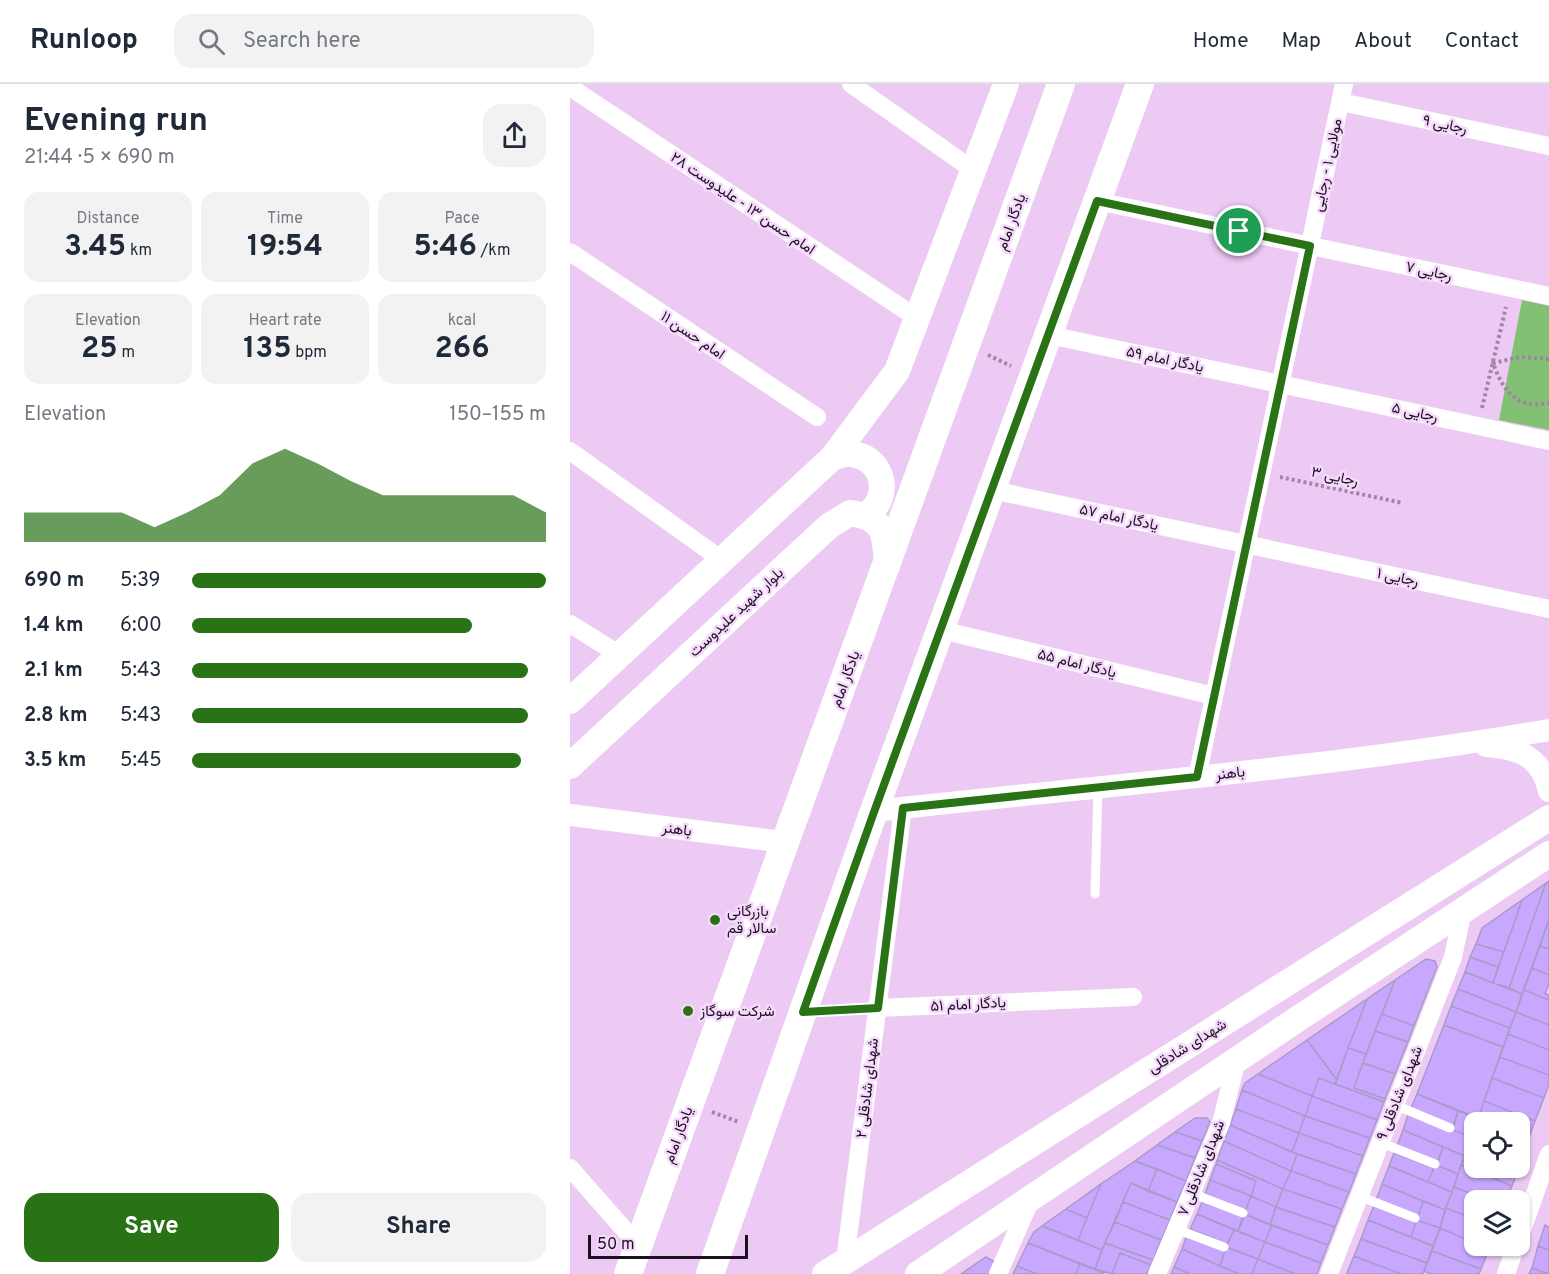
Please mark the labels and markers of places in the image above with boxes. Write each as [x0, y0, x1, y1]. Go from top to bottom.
pin [1213, 205, 1264, 256]
place label: بازرگانی سالار قم [727, 903, 776, 939]
marker: بازرگانی سالار قم [708, 913, 722, 927]
place label: شرکت سوگاز [699, 1003, 775, 1022]
marker: شرکت سوگاز [681, 1004, 695, 1018]

